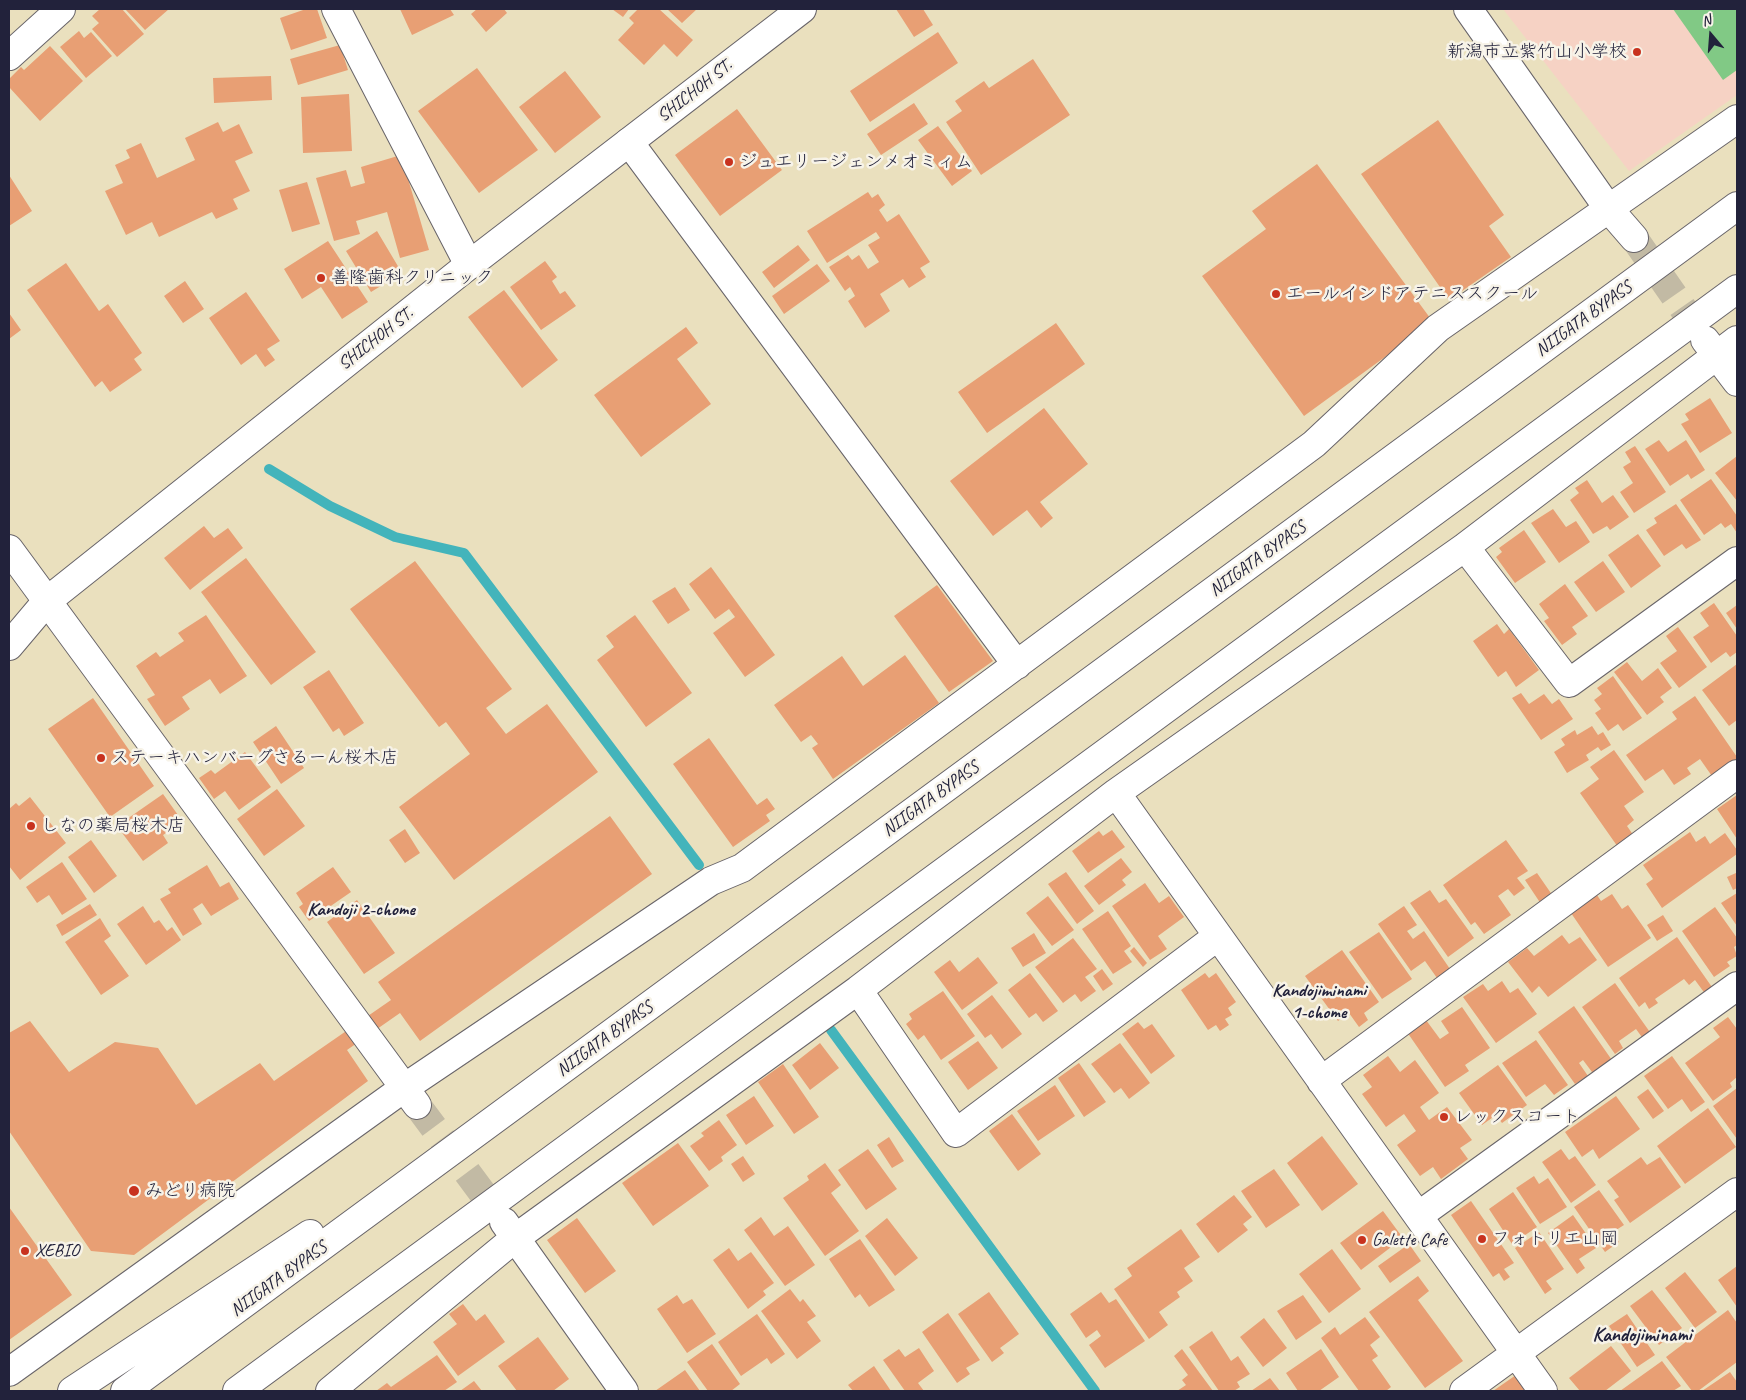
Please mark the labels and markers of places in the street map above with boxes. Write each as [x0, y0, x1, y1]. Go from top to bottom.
place label: 新潟市立紫竹山小学校 [1447, 41, 1627, 63]
marker: 新潟市立紫竹山小学校 [1631, 46, 1643, 58]
place label: ジュエリージェンメオミィム [739, 151, 973, 173]
marker: ジュエリージェンメオミィム [723, 156, 735, 168]
place label: 善隆歯科クリニック [331, 267, 493, 289]
marker: 善隆歯科クリニック [315, 272, 327, 284]
place label: エールインドアテニススクール [1286, 283, 1538, 305]
marker: エールインドアテニススクール [1270, 288, 1282, 300]
place label: ステーキハンバーグさるーん桜木店 [111, 747, 398, 769]
marker: ステーキハンバーグさるーん桜木店 [95, 752, 107, 764]
place label: しなの薬局桜木店 [41, 815, 185, 837]
marker: しなの薬局桜木店 [25, 820, 37, 832]
place label: レックスコート [1454, 1106, 1580, 1128]
marker: レックスコート [1438, 1111, 1450, 1123]
place label: みどり病院 [145, 1180, 235, 1202]
marker: みどり病院 [127, 1184, 141, 1198]
place label: フォトリエ山岡 [1492, 1228, 1618, 1250]
place label: Galette Cafe [1372, 1229, 1447, 1251]
marker: フォトリエ山岡 [1476, 1233, 1488, 1245]
marker: Galette Cafe [1356, 1234, 1368, 1246]
place label: XEBIO [35, 1240, 79, 1262]
marker: XEBIO [19, 1245, 31, 1257]

